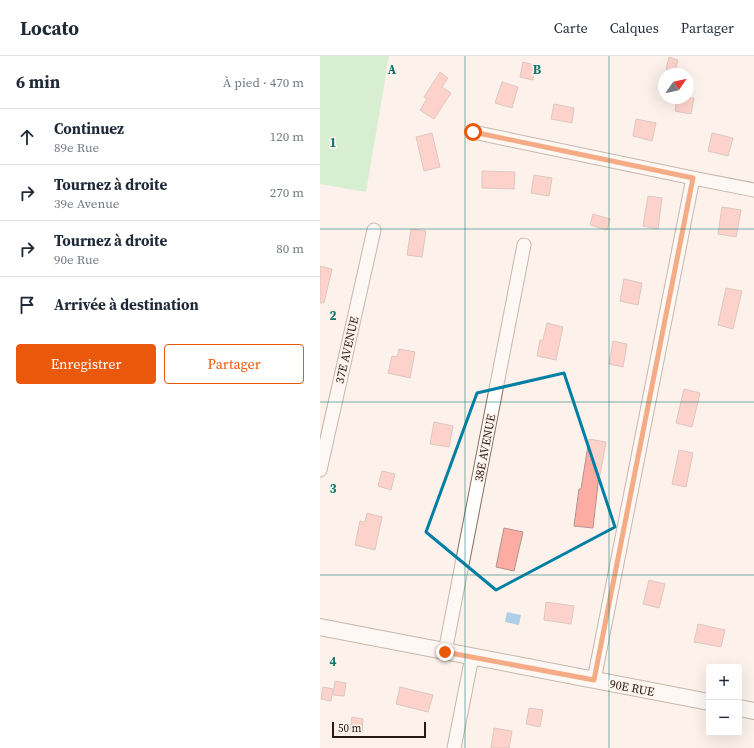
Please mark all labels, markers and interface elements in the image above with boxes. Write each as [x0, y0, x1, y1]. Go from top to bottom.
text: Locato [20, 15, 79, 41]
text: Carte [554, 18, 588, 38]
text: Calques [610, 18, 659, 38]
text: Partager [681, 18, 734, 38]
text: A [388, 61, 397, 78]
text: B [533, 61, 542, 78]
north arrow [658, 68, 694, 104]
text: 6 min [16, 70, 60, 94]
text: À pied · 470 m [223, 74, 304, 91]
text: Continuez [54, 118, 124, 139]
route start [464, 123, 482, 141]
icon: ahead [16, 126, 38, 148]
text: 120 m [270, 128, 304, 145]
text: 1 [329, 134, 337, 151]
text: 89e Rue [54, 139, 99, 156]
text: Tournez à droite [54, 174, 167, 195]
icon: right [16, 182, 38, 204]
text: 270 m [270, 184, 304, 201]
text: 39e Avenue [54, 195, 119, 212]
text: Tournez à droite [54, 230, 167, 251]
icon: right [16, 238, 38, 260]
text: 80 m [276, 240, 304, 257]
text: 90e Rue [54, 251, 99, 268]
icon: arrive [16, 294, 38, 316]
text: Arrivée à destination [54, 294, 199, 315]
text: 2 [329, 307, 337, 324]
street label: 37E AVENUE [332, 315, 362, 385]
button: Enregistrer [16, 344, 156, 384]
button: Partager [164, 344, 304, 384]
street label: 38E AVENUE [471, 413, 499, 483]
text: 3 [329, 480, 337, 497]
route end [436, 643, 454, 661]
text: 4 [329, 653, 337, 670]
map controls [706, 664, 742, 736]
button: + [706, 664, 742, 700]
street label: 90E RUE [608, 676, 656, 700]
button: − [706, 700, 742, 736]
scale bar [332, 720, 426, 739]
text: 50 m [338, 721, 361, 736]

